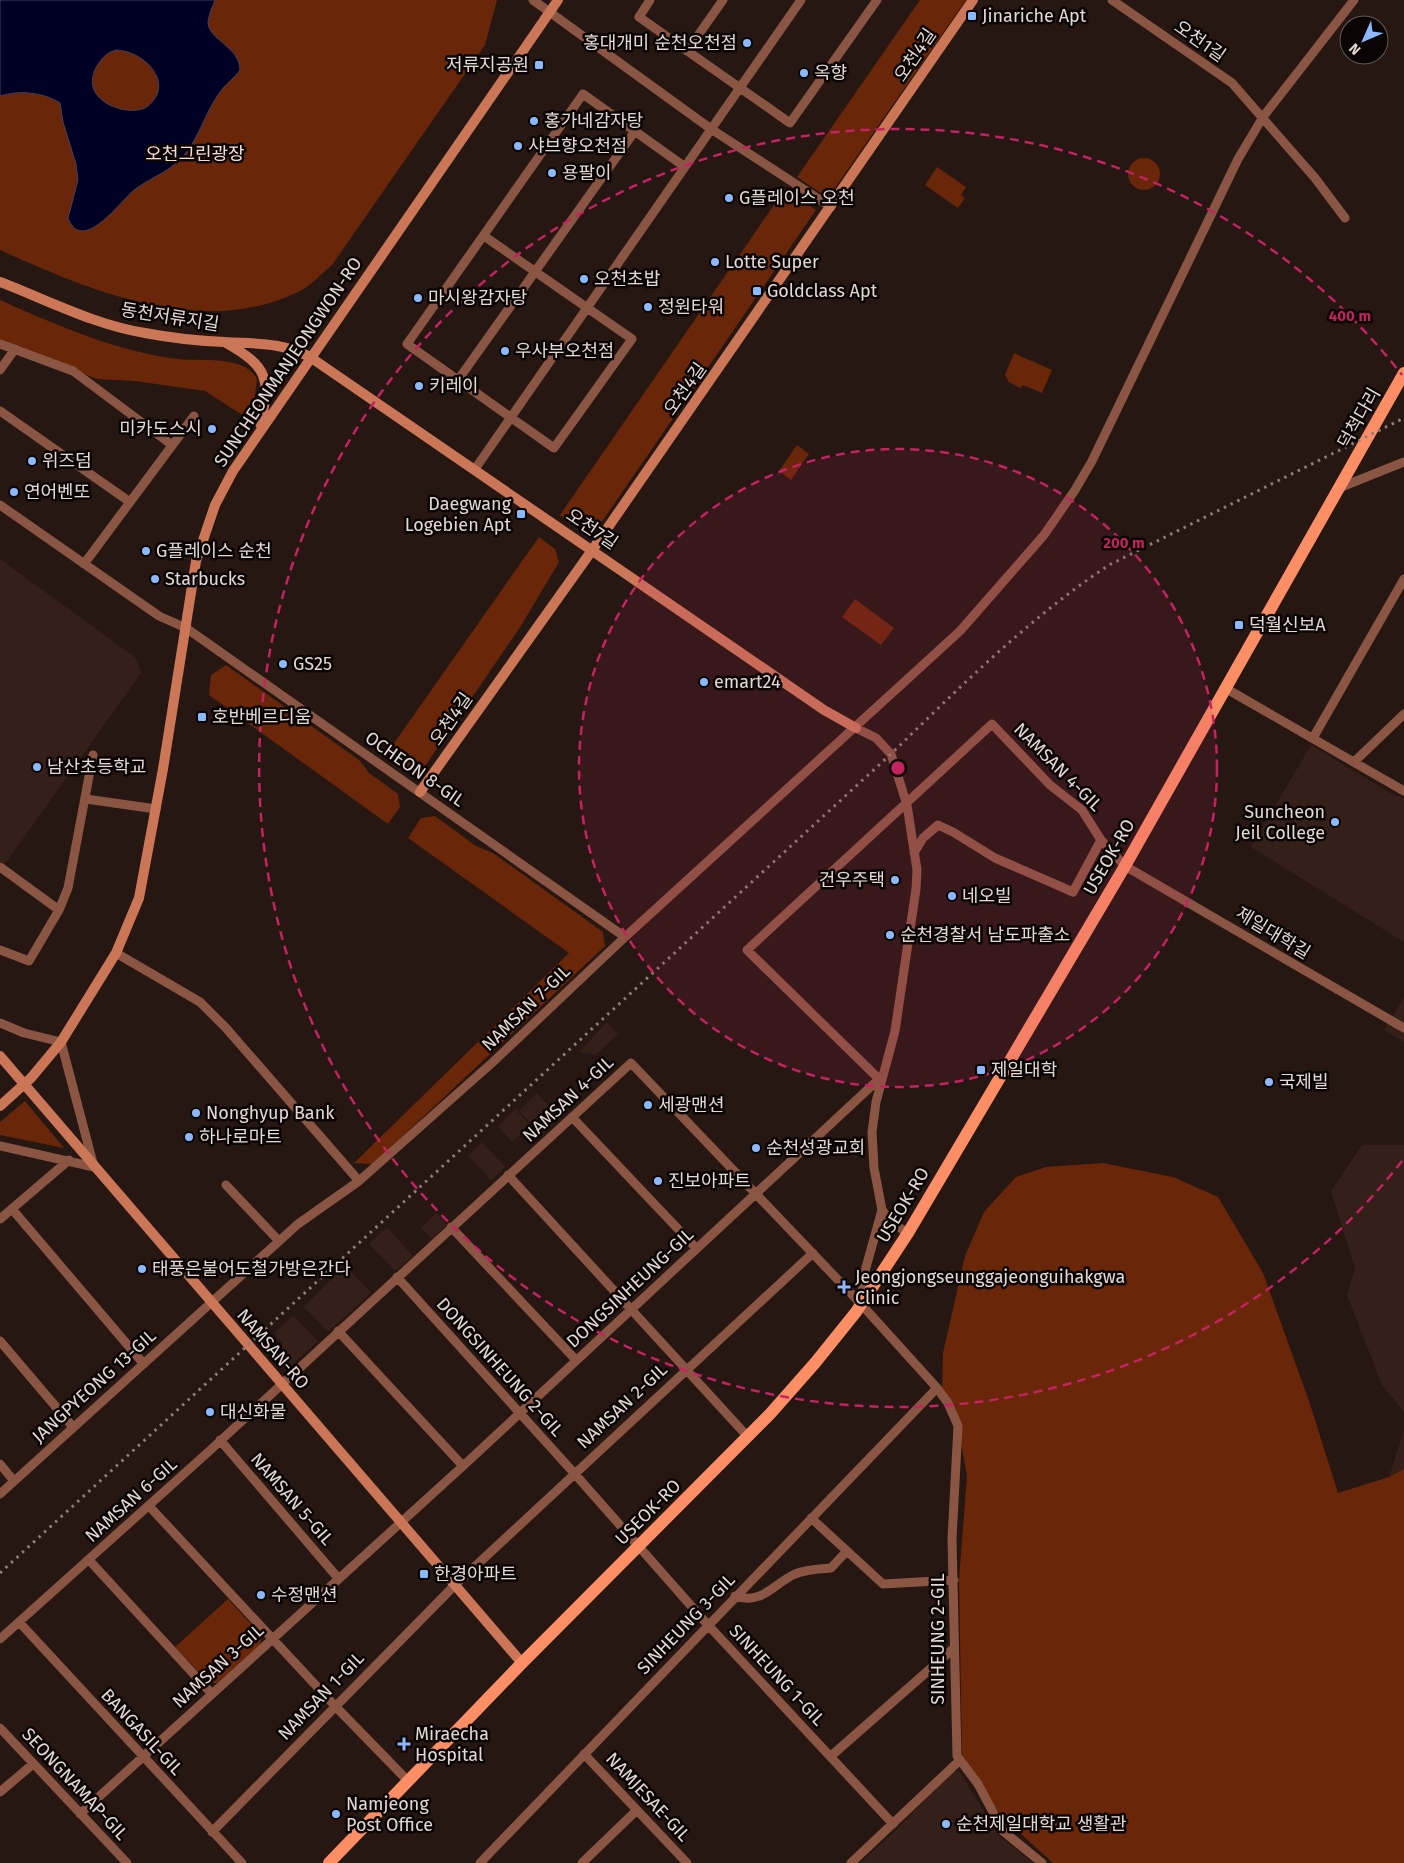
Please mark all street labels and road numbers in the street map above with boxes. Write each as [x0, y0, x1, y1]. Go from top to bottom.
street label: 오천1길 [1170, 16, 1230, 66]
street label: 오천4길 [889, 24, 941, 86]
street label: SUNCHEONMANJEONGWON-RO [209, 253, 367, 471]
street label: 동천저류지길 [119, 298, 221, 336]
street label: 오천4길 [659, 358, 711, 420]
street label: 덕척다리 [1333, 384, 1385, 452]
street label: 오천7길 [562, 504, 622, 554]
street label: 오천4길 [425, 688, 477, 750]
street label: NAMSAN 4-GIL [1009, 718, 1107, 816]
street label: OCHEON 8-GIL [361, 727, 469, 811]
street label: USEOK-RO [1078, 815, 1140, 899]
street label: 제일대학길 [1232, 902, 1314, 964]
street label: NAMSAN 7-GIL [477, 960, 575, 1056]
street label: NAMSAN 4-GIL [518, 1051, 618, 1147]
street label: USEOK-RO [872, 1163, 934, 1247]
street label: DONGSINHEUNG-GIL [562, 1224, 698, 1352]
street label: DONGSINHEUNG 2-GIL [432, 1293, 568, 1441]
street label: NAMSAN-RO [232, 1304, 314, 1394]
street label: JANGPYEONG 13-GIL [28, 1325, 161, 1447]
street label: NAMSAN 2-GIL [572, 1359, 672, 1453]
street label: NAMSAN 5-GIL [246, 1448, 338, 1550]
street label: NAMSAN 6-GIL [81, 1453, 181, 1547]
street label: USEOK-RO [611, 1475, 685, 1549]
street label: SINHEUNG 3-GIL [632, 1569, 740, 1679]
street label: SINHEUNG 2-GIL [927, 1573, 949, 1705]
street label: NAMSAN 3-GIL [168, 1619, 268, 1713]
street label: SINHEUNG 1-GIL [725, 1620, 829, 1730]
street label: NAMSAN 1-GIL [273, 1647, 369, 1745]
street label: BANGASIL-GIL [96, 1684, 188, 1780]
street label: SEONGNAMAP-GIL [17, 1723, 133, 1845]
street label: NAMJESAE-GIL [601, 1748, 695, 1846]

